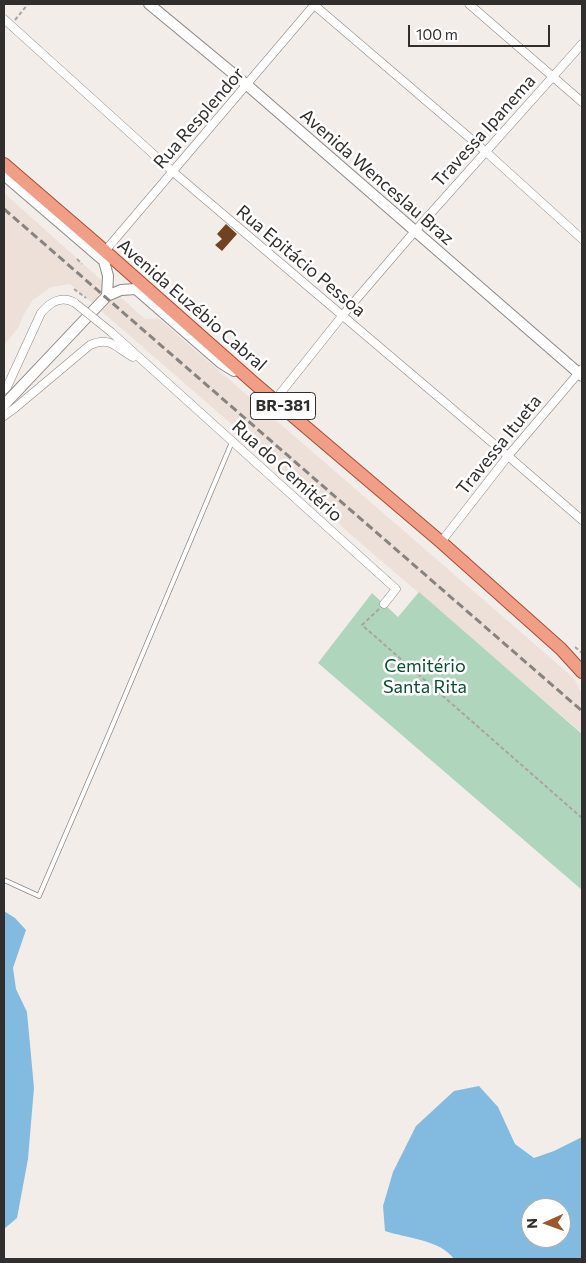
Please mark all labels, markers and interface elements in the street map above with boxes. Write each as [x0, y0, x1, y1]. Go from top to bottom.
scale bar [411, 15, 554, 47]
text: 100 m [416, 25, 458, 43]
street label: Rua Resplendor [149, 63, 249, 173]
street label: Travessa Ipanema [428, 70, 540, 192]
street label: Avenida Wenceslau Braz [296, 104, 458, 250]
street label: Rua Epitácio Pessoa [232, 201, 370, 321]
street label: Avenida Euzébio Cabral [113, 234, 271, 376]
street label: Travessa Itueta [452, 391, 546, 499]
road number: BR-381 [250, 392, 316, 420]
street label: Rua do Cemitério [227, 416, 347, 526]
park label: Cemitério Santa Rita [383, 655, 467, 698]
north arrow [521, 1198, 571, 1248]
text: N [523, 1218, 540, 1229]

